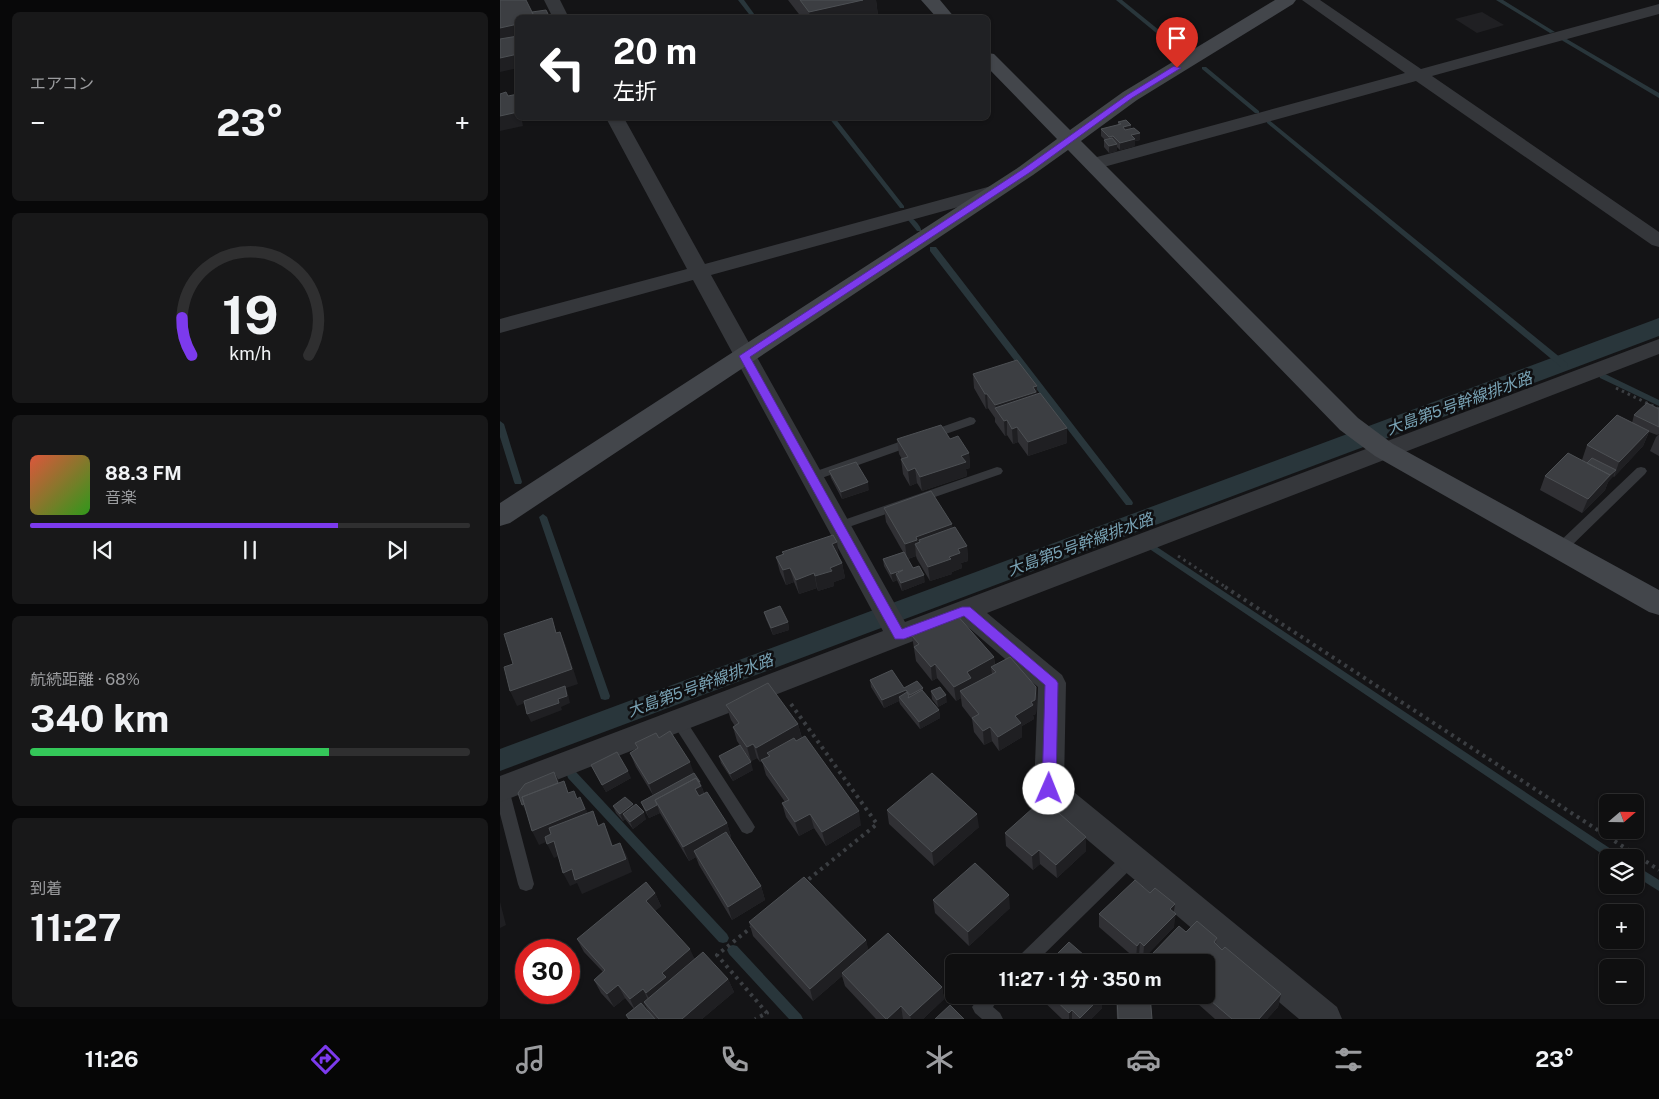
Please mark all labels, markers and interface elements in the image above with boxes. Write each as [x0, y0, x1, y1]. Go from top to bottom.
pin [1156, 17, 1198, 68]
icon: arrive [1163, 24, 1191, 52]
text: 20 m [613, 31, 697, 72]
icon: left [530, 35, 595, 100]
text: エアコン [30, 74, 94, 93]
text: 左折 [613, 78, 657, 104]
text: 23° [216, 100, 284, 145]
text: − [30, 106, 46, 139]
text: + [454, 106, 470, 139]
text: 19 [222, 285, 278, 346]
text: km/h [229, 343, 271, 364]
water label: 大島第5号幹線排水路 [1384, 368, 1537, 439]
text: 88.3 FM [105, 462, 182, 484]
text: 音楽 [105, 488, 137, 507]
water label: 大島第5号幹線排水路 [1005, 509, 1158, 580]
icon: previous [89, 536, 117, 564]
icon: pause [236, 536, 264, 564]
icon: next [383, 536, 411, 564]
water label: 大島第5号幹線排水路 [625, 650, 778, 721]
text: 航続距離 · 68% [30, 670, 140, 689]
text: 340 km [30, 696, 169, 741]
position arrow [1022, 762, 1074, 814]
north arrow [1599, 794, 1644, 839]
map controls [1599, 794, 1644, 1004]
button: layers [1599, 849, 1644, 894]
text: 到着 [30, 879, 62, 898]
button: + [1599, 904, 1644, 949]
text: 11:27 [30, 905, 121, 950]
speed limit sign: 30 [515, 939, 580, 1004]
button: − [1599, 959, 1644, 1004]
text: 11:27 · 1 分 · 350 m [998, 968, 1162, 990]
icon: directions [308, 1042, 343, 1077]
icon: music [513, 1042, 548, 1077]
icon: phone [717, 1042, 752, 1077]
icon: climate [922, 1042, 957, 1077]
icon: car [1126, 1042, 1161, 1077]
icon: filters [1331, 1042, 1366, 1077]
text: 11:26 [85, 1046, 138, 1072]
text: 23° [1535, 1046, 1574, 1072]

